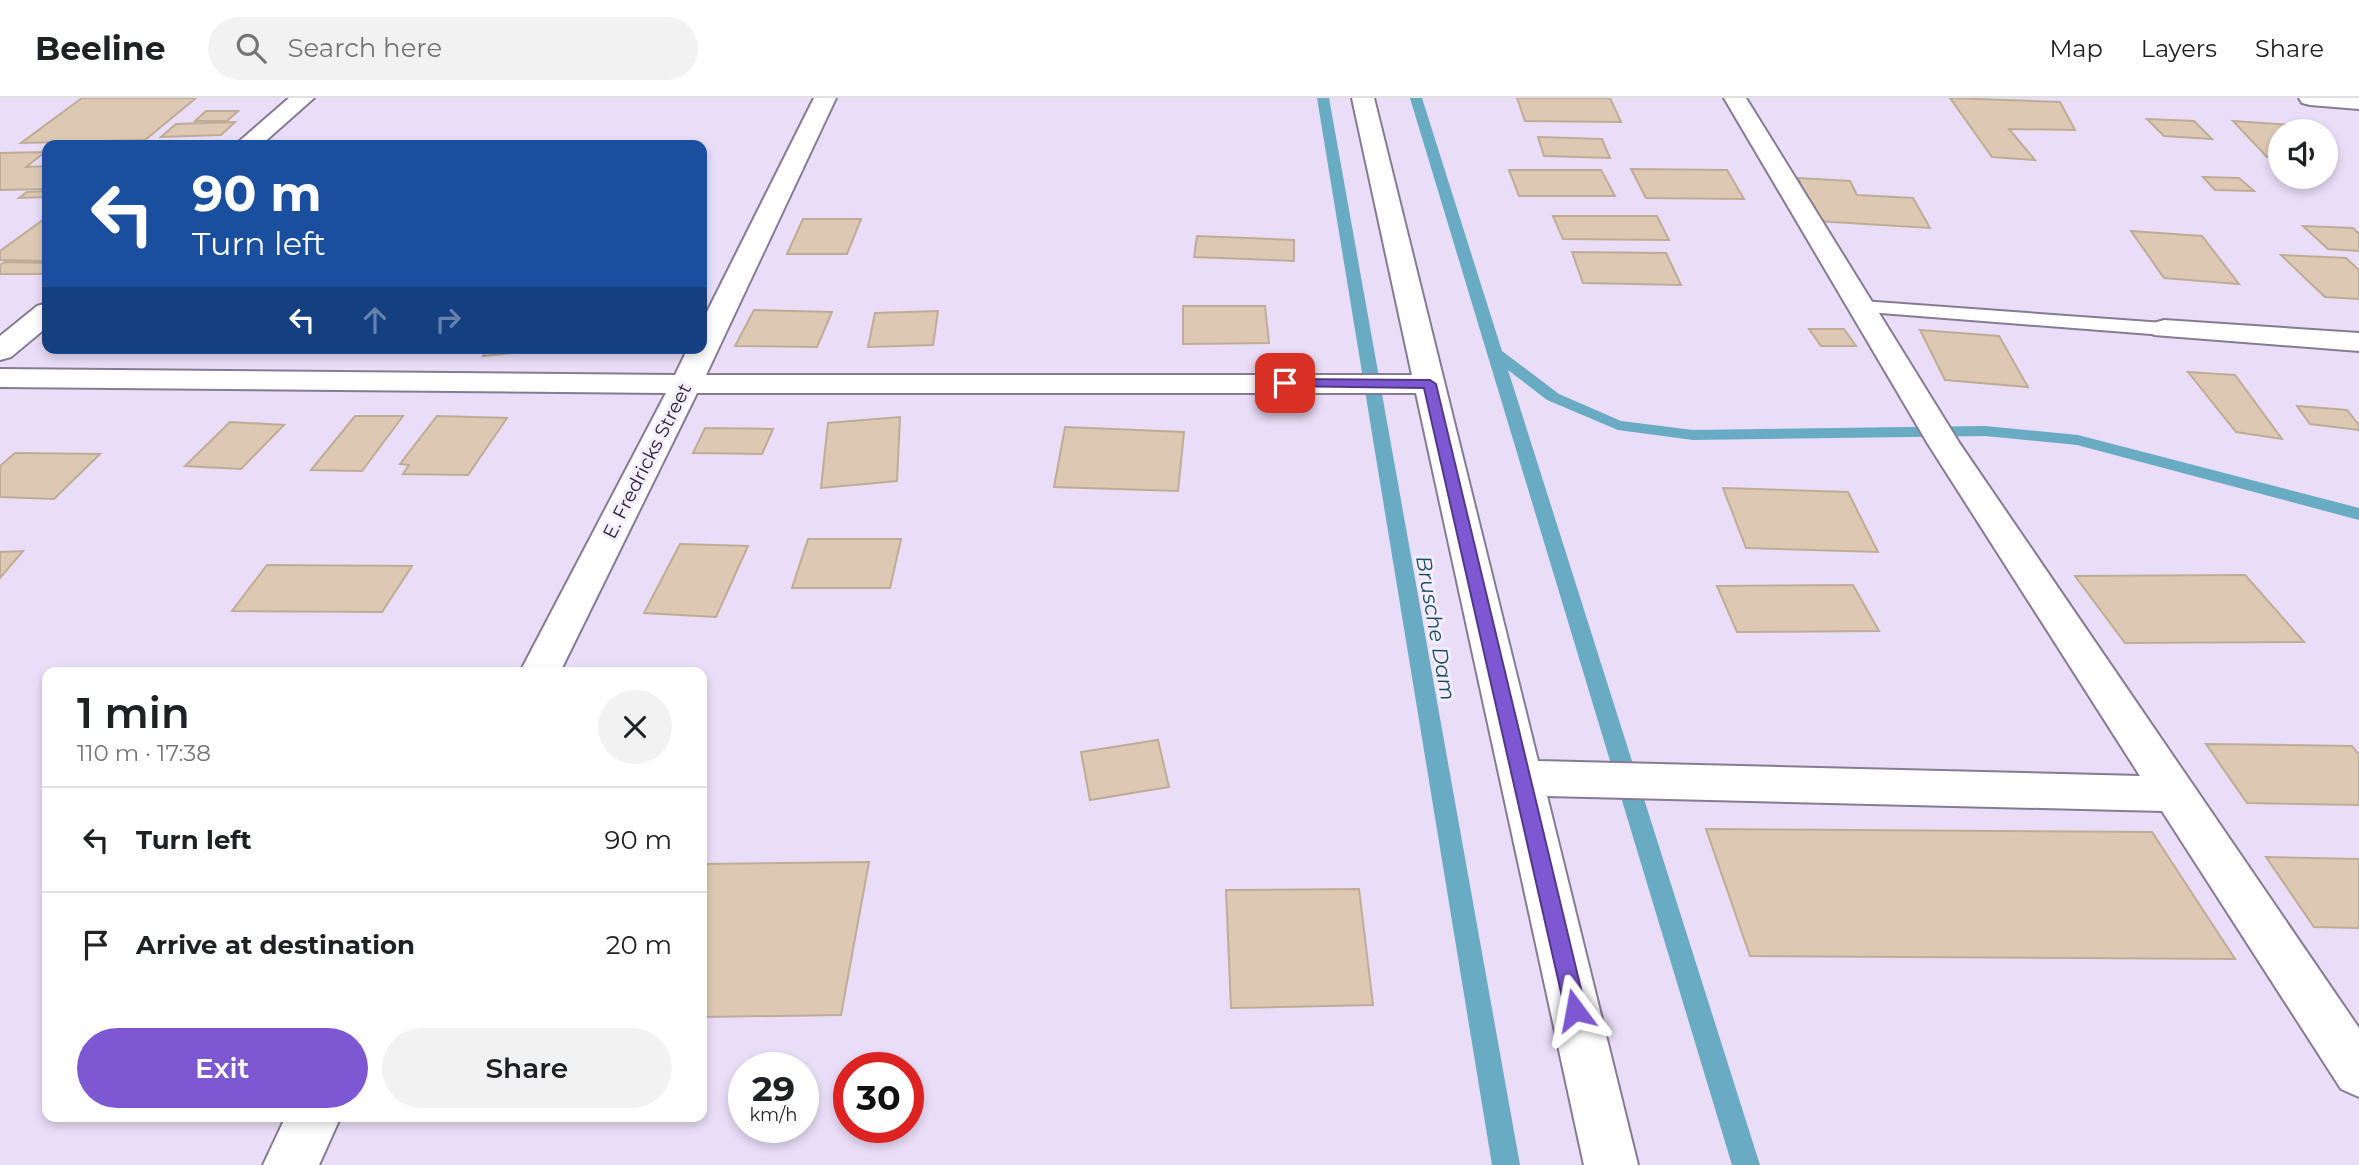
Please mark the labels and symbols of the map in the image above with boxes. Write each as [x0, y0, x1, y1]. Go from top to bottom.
pin [1255, 353, 1315, 413]
street label: E. Fredricks Street [598, 379, 696, 543]
water label: Brusche Dam [1411, 554, 1461, 702]
position arrow [1538, 973, 1612, 1047]
speed limit sign: 30 [833, 1052, 924, 1143]

